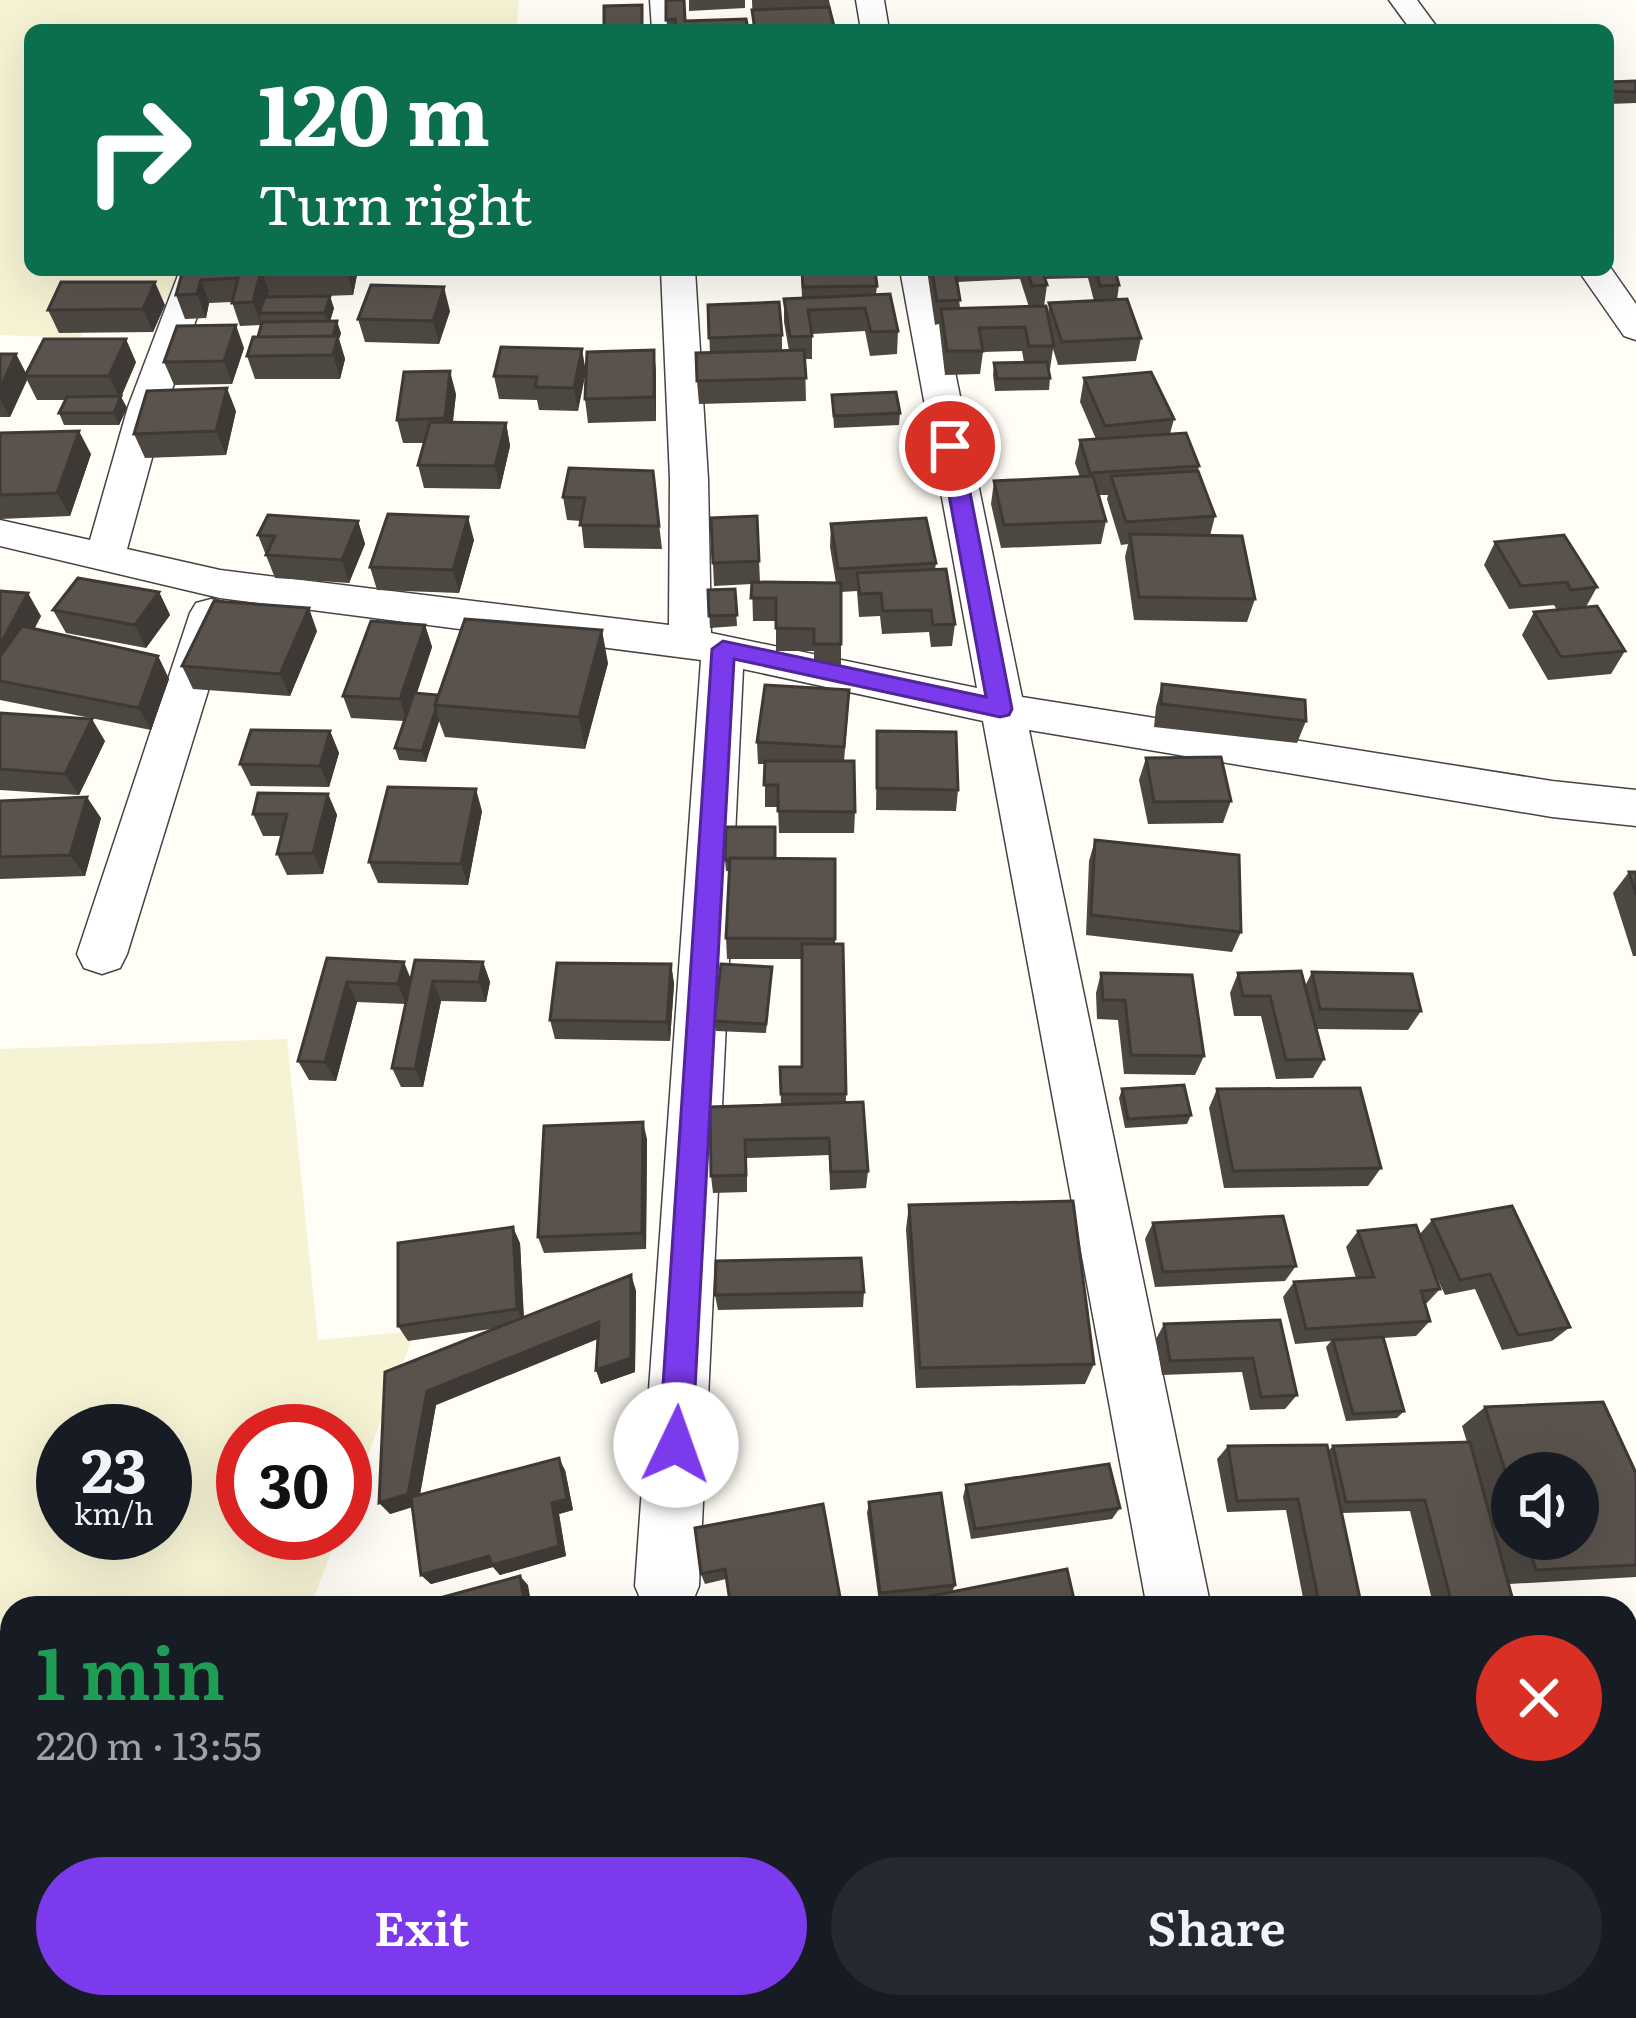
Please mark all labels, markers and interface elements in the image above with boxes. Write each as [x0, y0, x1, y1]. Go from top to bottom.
text: 120 m [258, 47, 490, 172]
icon: right [60, 72, 216, 228]
text: Turn right [258, 161, 532, 242]
pin [899, 395, 1001, 497]
icon: arrive [917, 413, 983, 479]
position arrow [613, 1382, 739, 1508]
speed limit sign: 30 [216, 1404, 372, 1560]
text: 23 [81, 1422, 147, 1511]
map controls [1491, 1452, 1599, 1560]
button: sound [1491, 1452, 1599, 1560]
text: km/h [74, 1490, 154, 1534]
text: 1 min [36, 1615, 225, 1722]
button: close [1476, 1635, 1602, 1761]
text: 220 m · 13:55 [36, 1714, 262, 1772]
button: Exit [36, 1857, 807, 1995]
button: Share [831, 1857, 1602, 1995]

